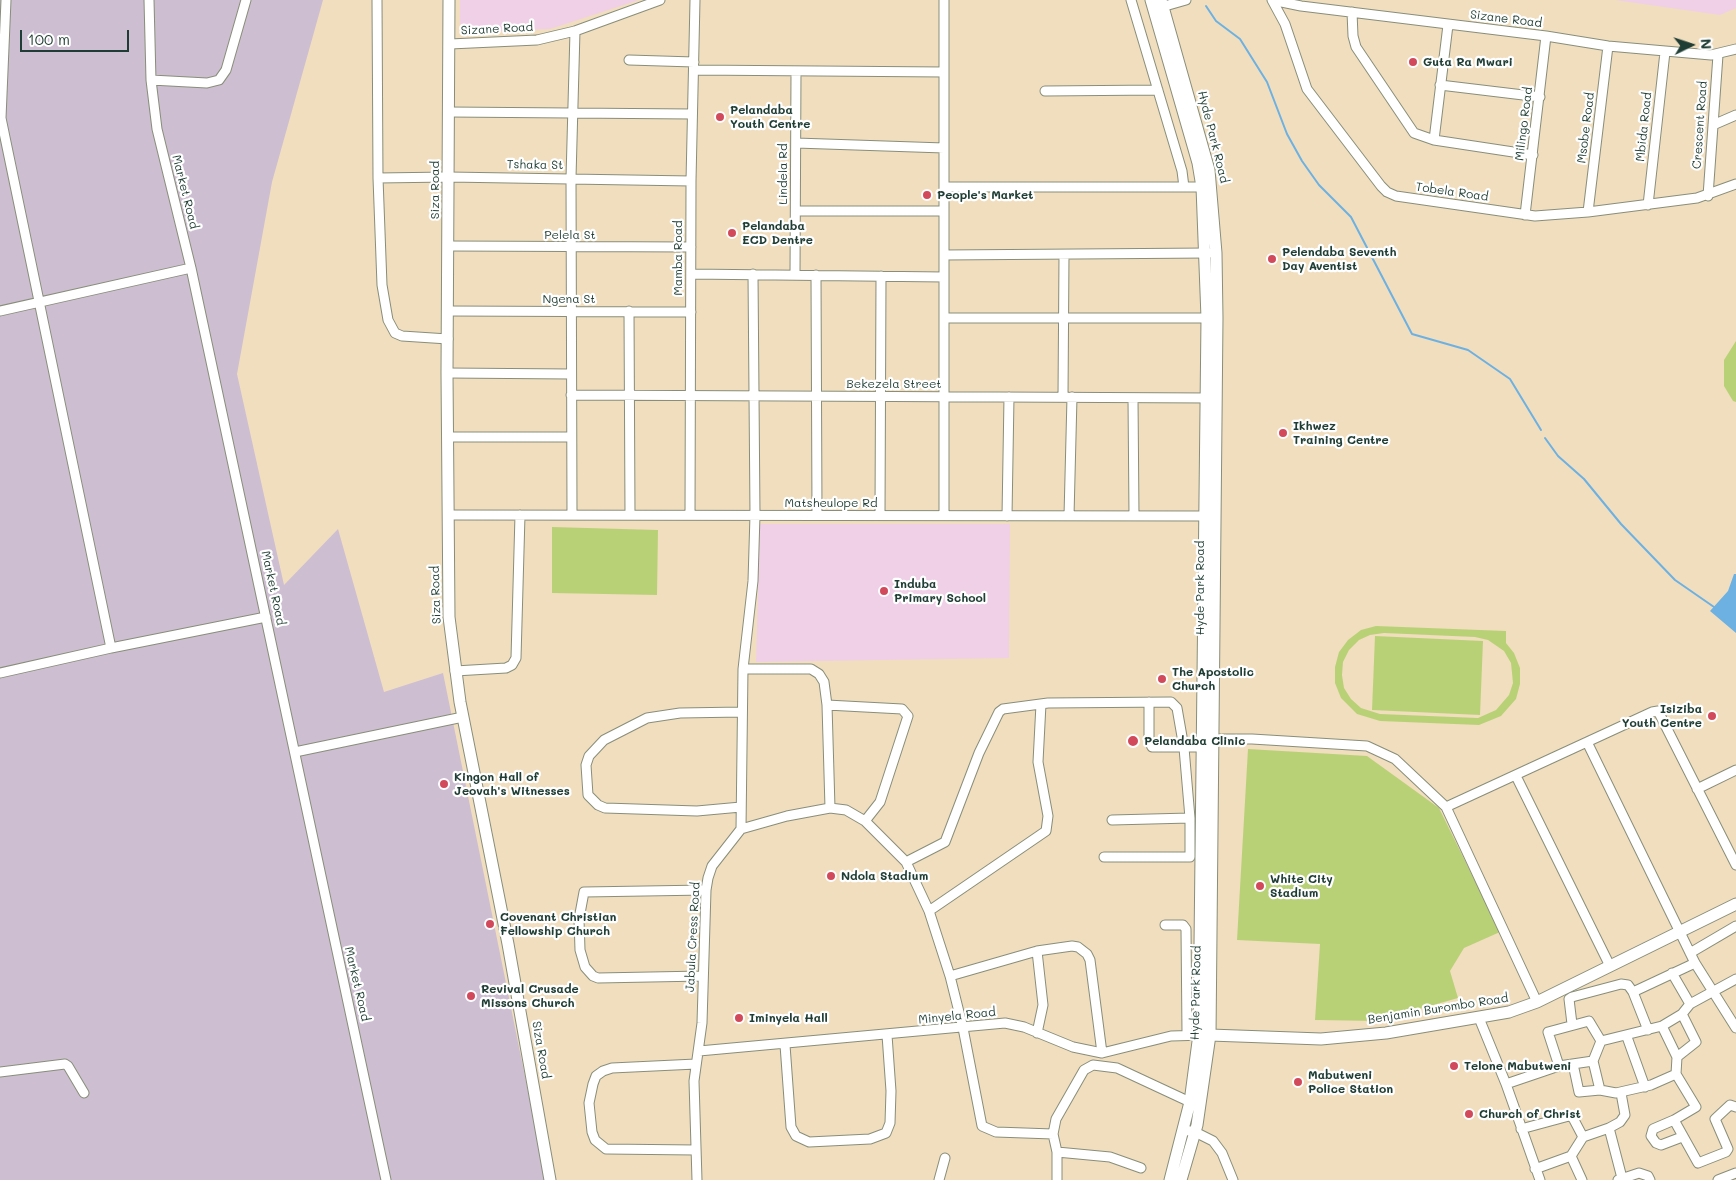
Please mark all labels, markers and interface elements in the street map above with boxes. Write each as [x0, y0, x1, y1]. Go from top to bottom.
street label: Sizane Road [1469, 7, 1543, 31]
scale bar [22, 20, 131, 52]
street label: Sizane Road [460, 20, 534, 38]
north arrow [1666, 20, 1716, 70]
text: 100 m [28, 29, 70, 49]
text: N [1697, 38, 1716, 50]
place label: Guta Ra Mwari [1423, 55, 1513, 69]
marker: Guta Ra Mwari [1407, 56, 1419, 68]
street label: Crescent Road [1690, 81, 1710, 169]
street label: Milingo Road [1512, 86, 1536, 162]
street label: Hyde Park Road [1195, 89, 1231, 185]
street label: Msobe Road [1575, 92, 1597, 164]
street label: Mbida Road [1633, 92, 1655, 162]
place label: Pelandaba Youth Centre [730, 103, 810, 131]
marker: Pelandaba Youth Centre [714, 111, 726, 123]
street label: Lindela Rd [776, 143, 790, 205]
street label: Market Road [169, 153, 201, 231]
street label: Tshaka St [507, 157, 563, 173]
street label: Siza Road [428, 161, 442, 219]
street label: Tobela Road [1415, 180, 1489, 204]
place label: People's Market [937, 188, 1033, 202]
marker: People's Market [921, 189, 933, 201]
place label: Pelandaba ECD Dentre [742, 219, 813, 247]
street label: Mamba Road [671, 220, 685, 296]
marker: Pelandaba ECD Dentre [726, 227, 738, 239]
street label: Pelela St [544, 228, 596, 242]
place label: Pelendaba Seventh Day Aventist [1282, 245, 1396, 273]
marker: Pelendaba Seventh Day Aventist [1266, 253, 1278, 265]
street label: Ngena St [542, 292, 596, 306]
street label: Bekezela Street [846, 377, 942, 391]
place label: Ikhwez Training Centre [1293, 419, 1389, 447]
marker: Ikhwez Training Centre [1277, 427, 1289, 439]
street label: Matsheulope Rd [784, 496, 878, 510]
street label: Hyde Park Road [1193, 541, 1207, 635]
street label: Market Road [258, 549, 288, 627]
street label: Siza Road [428, 566, 444, 624]
place label: Induba Primary School [894, 577, 986, 605]
marker: Induba Primary School [878, 585, 890, 597]
place label: The Apostolic Church [1172, 665, 1254, 693]
marker: The Apostolic Church [1156, 673, 1168, 685]
place label: Isiziba Youth Centre [1622, 702, 1702, 730]
marker: Isiziba Youth Centre [1706, 710, 1718, 722]
marker: Pelandaba Clinic [1126, 734, 1140, 748]
place label: Pelandaba Clinic [1144, 734, 1245, 748]
place label: Kingon Hall of Jeovah's Witnesses [454, 770, 570, 798]
marker: Kingon Hall of Jeovah's Witnesses [438, 778, 450, 790]
place label: Ndola Stadium [841, 869, 928, 883]
marker: Ndola Stadium [825, 870, 837, 882]
place label: White City Stadium [1270, 872, 1333, 900]
marker: White City Stadium [1254, 880, 1266, 892]
street label: Jabula Cress Road [683, 882, 703, 992]
place label: Covenant Christian Fellowship Church [500, 910, 617, 938]
marker: Covenant Christian Fellowship Church [484, 918, 496, 930]
street label: Market Road [341, 945, 373, 1023]
street label: Hyde Park Road [1188, 946, 1204, 1040]
place label: Revival Crusade Missons Church [481, 982, 579, 1010]
marker: Revival Crusade Missons Church [465, 990, 477, 1002]
street label: Benjamin Burombo Road [1367, 991, 1509, 1027]
street label: Minyela Road [918, 1005, 996, 1027]
place label: Iminyela Hall [749, 1011, 828, 1025]
marker: Iminyela Hall [733, 1012, 745, 1024]
street label: Siza Road [529, 1020, 553, 1080]
place label: Telone Mabutweni [1464, 1059, 1571, 1073]
marker: Telone Mabutweni [1448, 1060, 1460, 1072]
place label: Mabutweni Police Station [1308, 1068, 1393, 1096]
marker: Mabutweni Police Station [1292, 1076, 1304, 1088]
place label: Church of Christ [1479, 1107, 1581, 1121]
marker: Church of Christ [1463, 1108, 1475, 1120]

